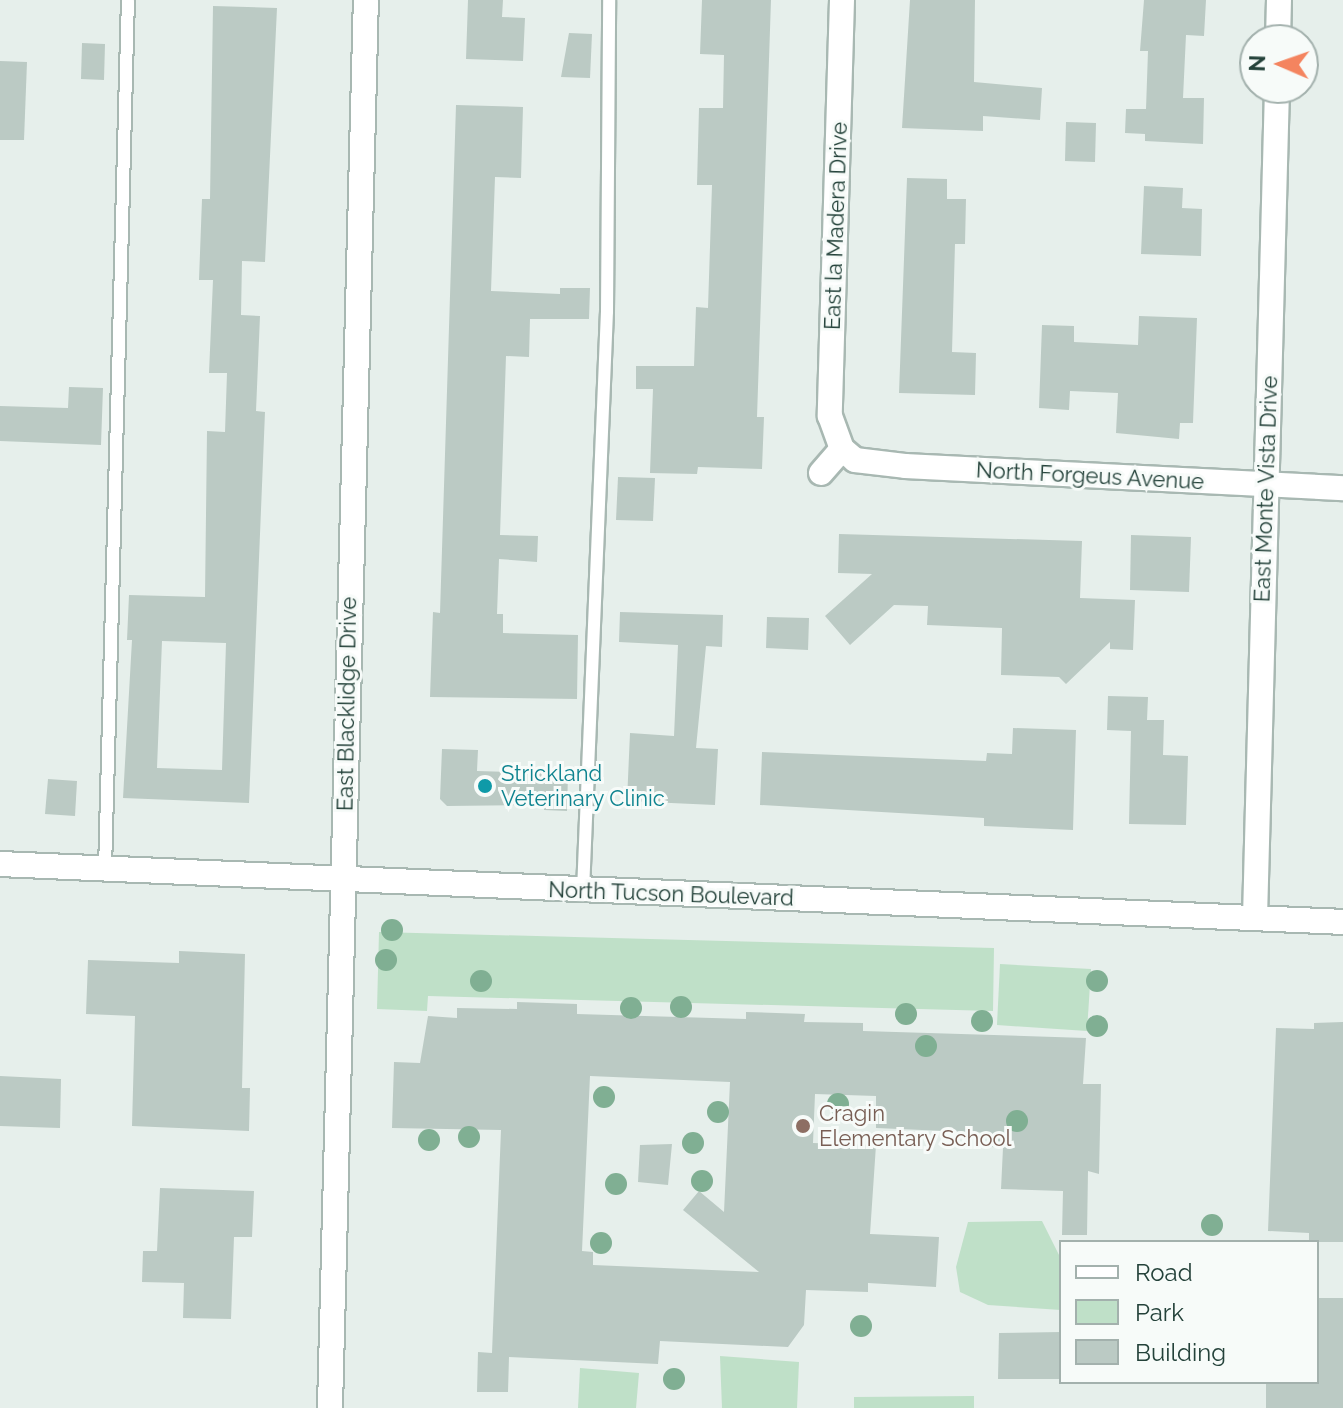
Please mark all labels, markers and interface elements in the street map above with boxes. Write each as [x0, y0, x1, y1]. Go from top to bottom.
north arrow [1239, 24, 1319, 104]
text: N [1244, 54, 1270, 72]
street label: East la Madera Drive [819, 122, 853, 330]
street label: East Monte Vista Drive [1249, 375, 1283, 603]
street label: North Forgeus Avenue [975, 457, 1205, 495]
street label: East Blacklidge Drive [332, 597, 362, 811]
place label: Strickland Veterinary Clinic [501, 760, 666, 812]
marker: Strickland Veterinary Clinic [476, 777, 494, 795]
street label: North Tucson Boulevard [548, 877, 794, 911]
place label: Cragin Elementary School [819, 1100, 1012, 1152]
marker: Cragin Elementary School [794, 1117, 812, 1135]
legend [1059, 1240, 1319, 1384]
text: Road [1135, 1258, 1193, 1287]
text: Park [1135, 1298, 1184, 1327]
text: Building [1135, 1338, 1226, 1367]

